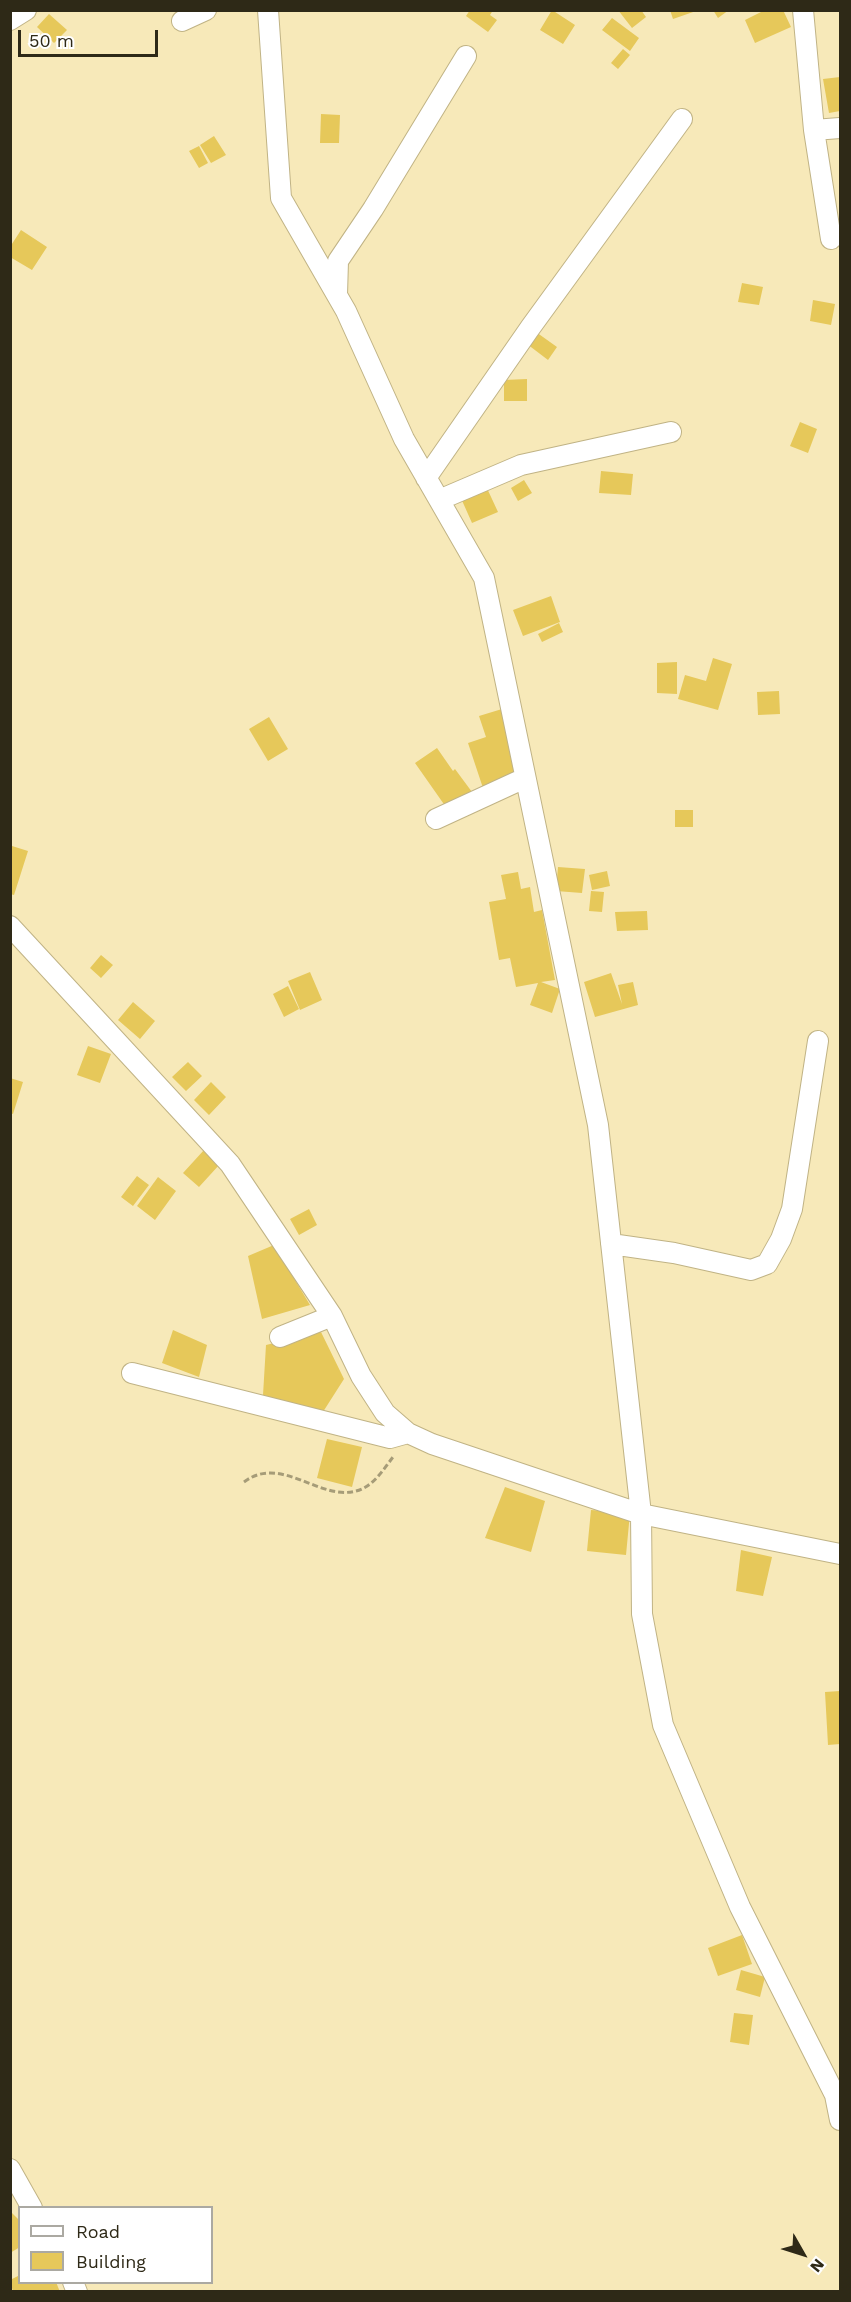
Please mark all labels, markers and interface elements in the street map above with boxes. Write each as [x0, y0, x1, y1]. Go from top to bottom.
scale bar [21, 18, 160, 56]
text: 50 m [29, 30, 74, 51]
legend [18, 2206, 213, 2284]
text: Road [76, 2221, 120, 2242]
north arrow [773, 2224, 833, 2284]
text: Building [76, 2251, 146, 2272]
text: N [806, 2255, 828, 2276]

